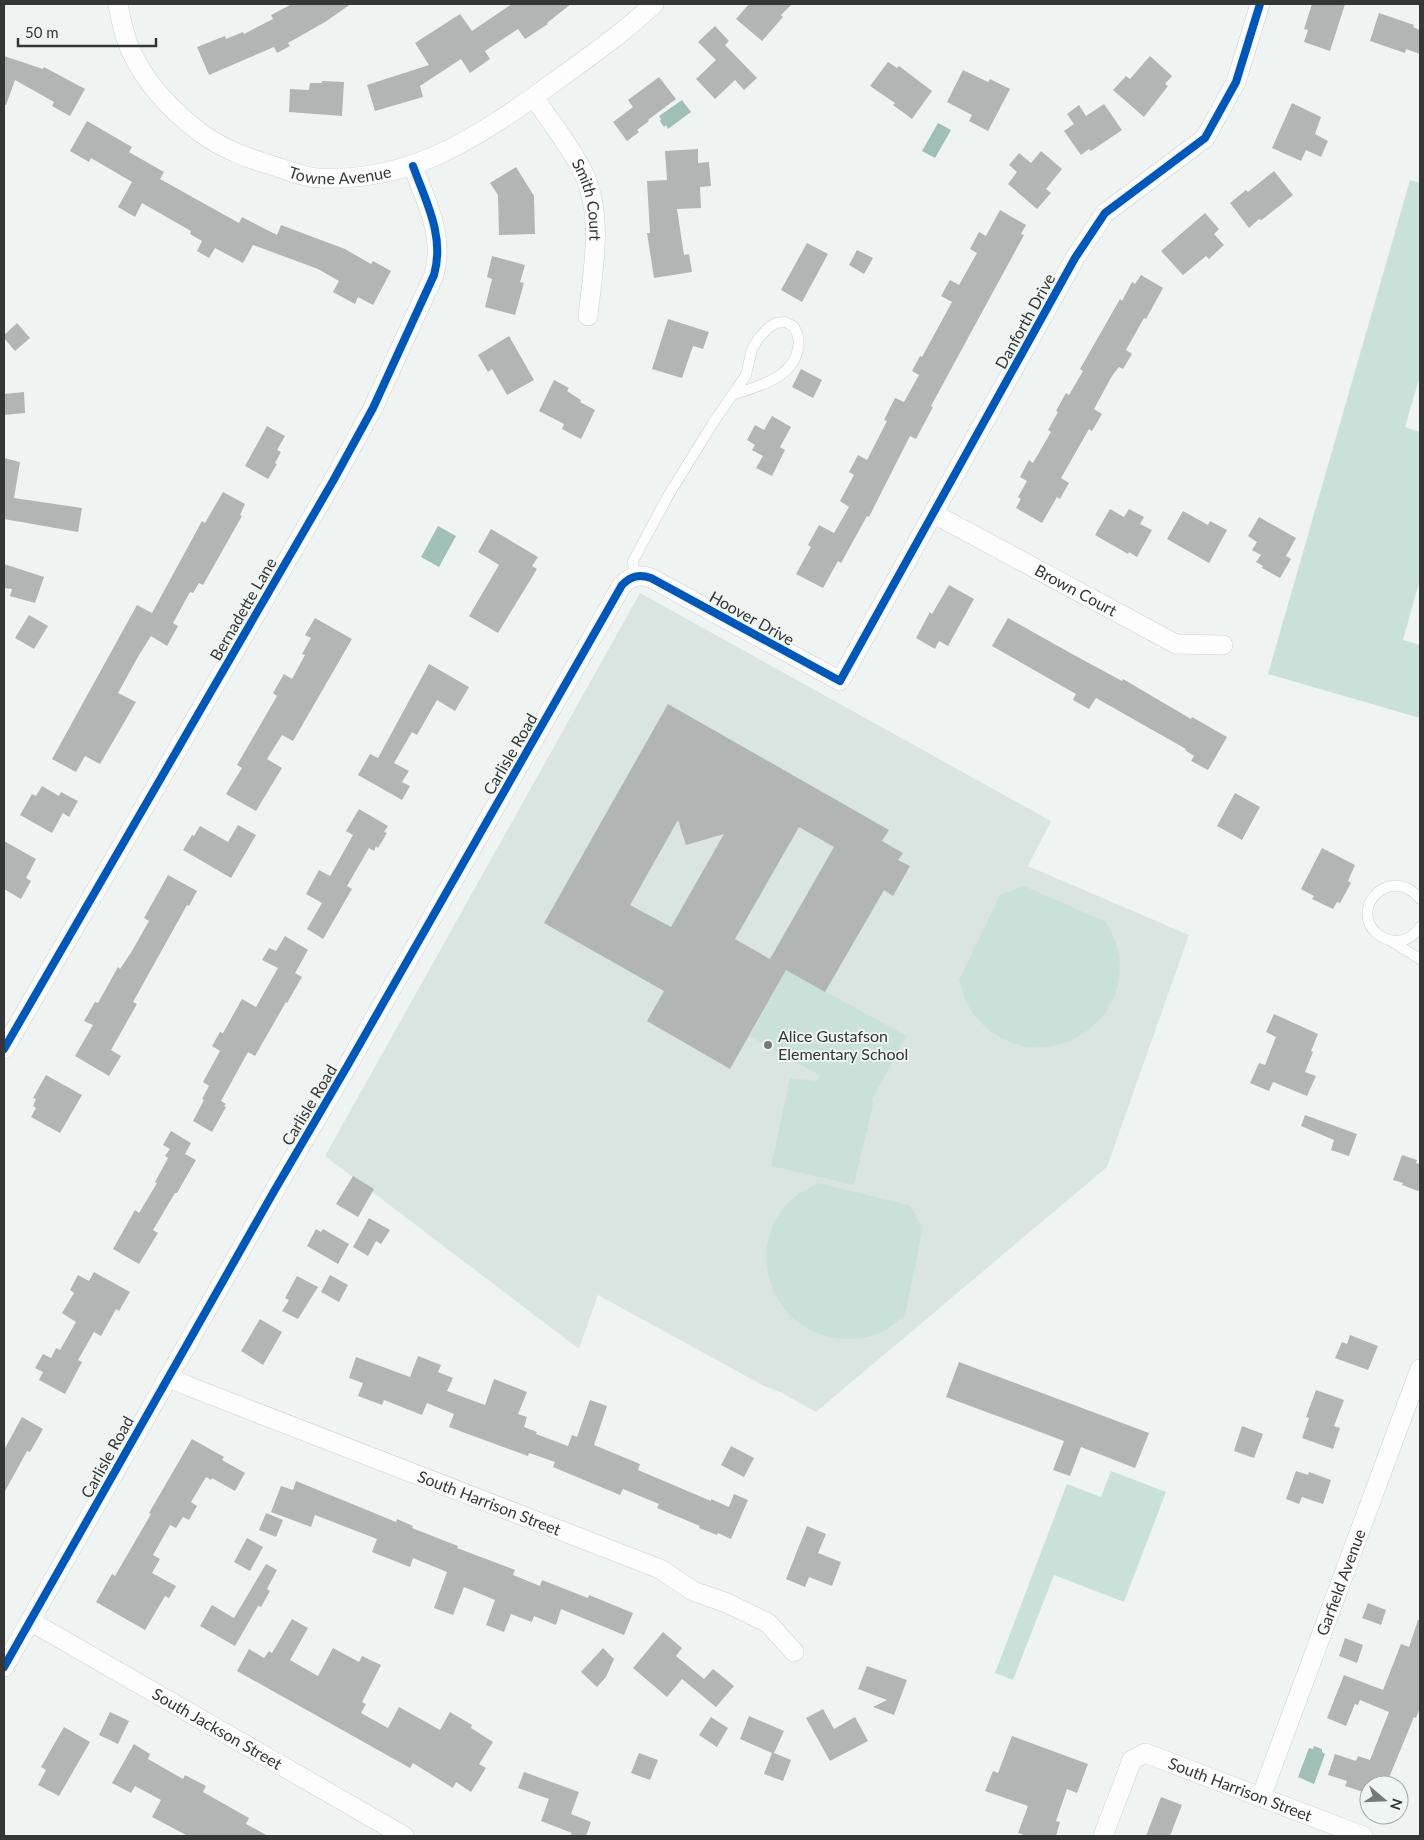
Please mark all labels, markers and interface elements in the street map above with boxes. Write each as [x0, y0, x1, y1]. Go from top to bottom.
scale bar [18, 15, 155, 47]
text: 50 m [25, 23, 59, 41]
street label: Smith Court [569, 155, 605, 241]
street label: Towne Avenue [286, 161, 393, 187]
street label: Danforth Drive [991, 270, 1059, 372]
street label: Bernadette Lane [205, 554, 280, 664]
street label: Brown Court [1032, 560, 1121, 620]
street label: Hoover Drive [706, 586, 798, 649]
street label: Carlisle Road [479, 710, 541, 798]
place label: Alice Gustafson Elementary School [778, 1026, 908, 1063]
marker: Alice Gustafson Elementary School [762, 1039, 774, 1051]
street label: Carlisle Road [277, 1061, 340, 1149]
street label: Carlisle Road [76, 1412, 137, 1501]
street label: South Harrison Street [415, 1466, 564, 1539]
street label: Garfield Avenue [1312, 1526, 1369, 1638]
street label: South Jackson Street [149, 1683, 286, 1773]
street label: South Harrison Street [1166, 1753, 1315, 1825]
north arrow [1359, 1775, 1409, 1825]
text: N [1387, 1797, 1407, 1812]

